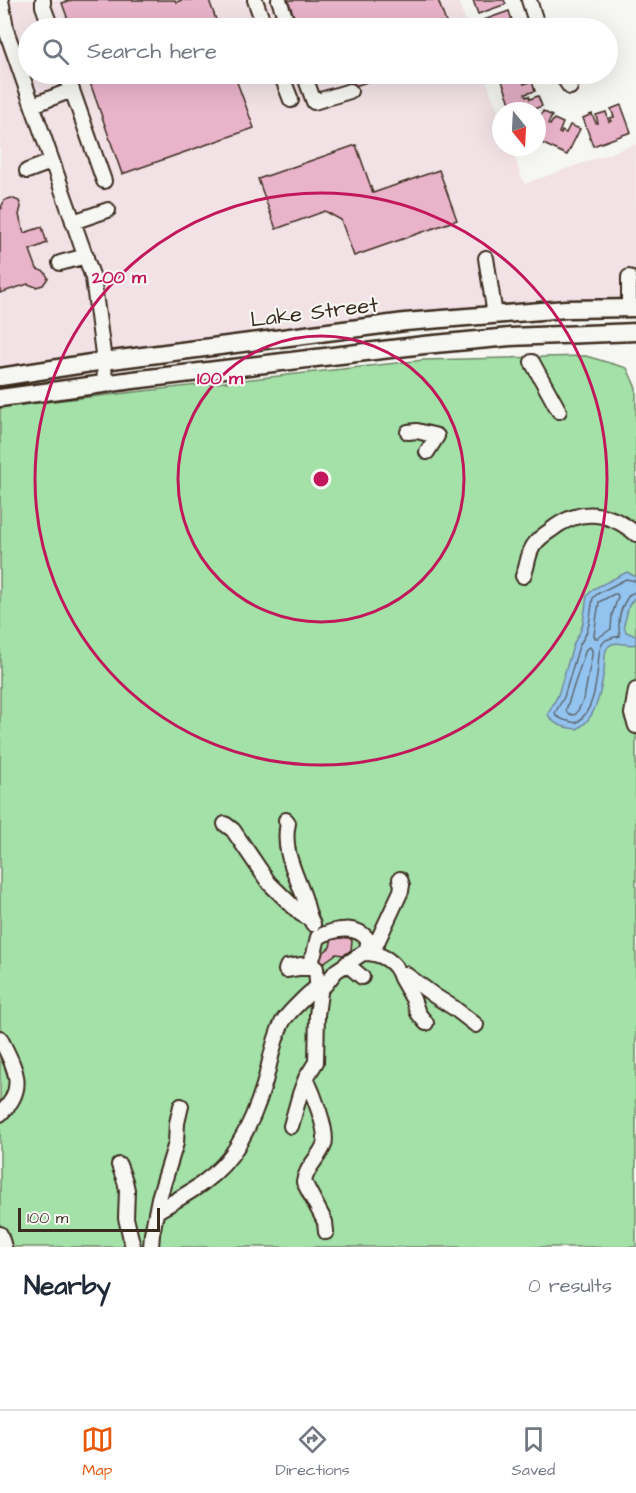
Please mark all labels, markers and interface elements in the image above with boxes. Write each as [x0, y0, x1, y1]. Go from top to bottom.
search box [18, 18, 618, 84]
icon: search [39, 35, 72, 68]
text: Search here [87, 36, 217, 67]
north arrow [492, 102, 546, 156]
text: 200 m [91, 265, 147, 290]
street label: Lake Street [249, 289, 380, 336]
text: 100 m [197, 366, 244, 391]
centre of rings [311, 469, 331, 489]
scale bar [18, 1205, 160, 1232]
text: 100 m [27, 1207, 68, 1229]
text: Nearby [24, 1268, 111, 1304]
text: 0 results [528, 1272, 612, 1300]
tab: Map [81, 1423, 114, 1481]
tab: Directions [276, 1423, 350, 1481]
tab: Saved [512, 1423, 555, 1481]

